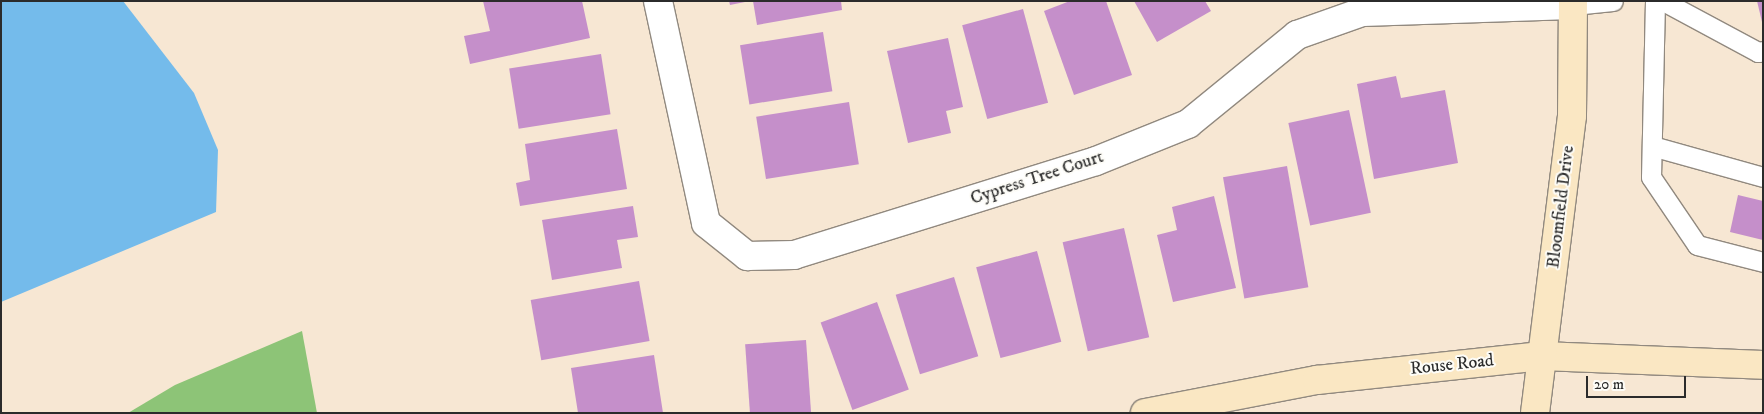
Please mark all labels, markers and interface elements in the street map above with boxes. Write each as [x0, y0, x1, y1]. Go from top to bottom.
street label: Bloomfield Drive [1543, 144, 1579, 270]
street label: Cypress Tree Court [968, 146, 1106, 210]
street label: Rouse Road [1409, 350, 1495, 380]
scale bar [1589, 366, 1689, 398]
text: 20 m [1594, 375, 1624, 394]

